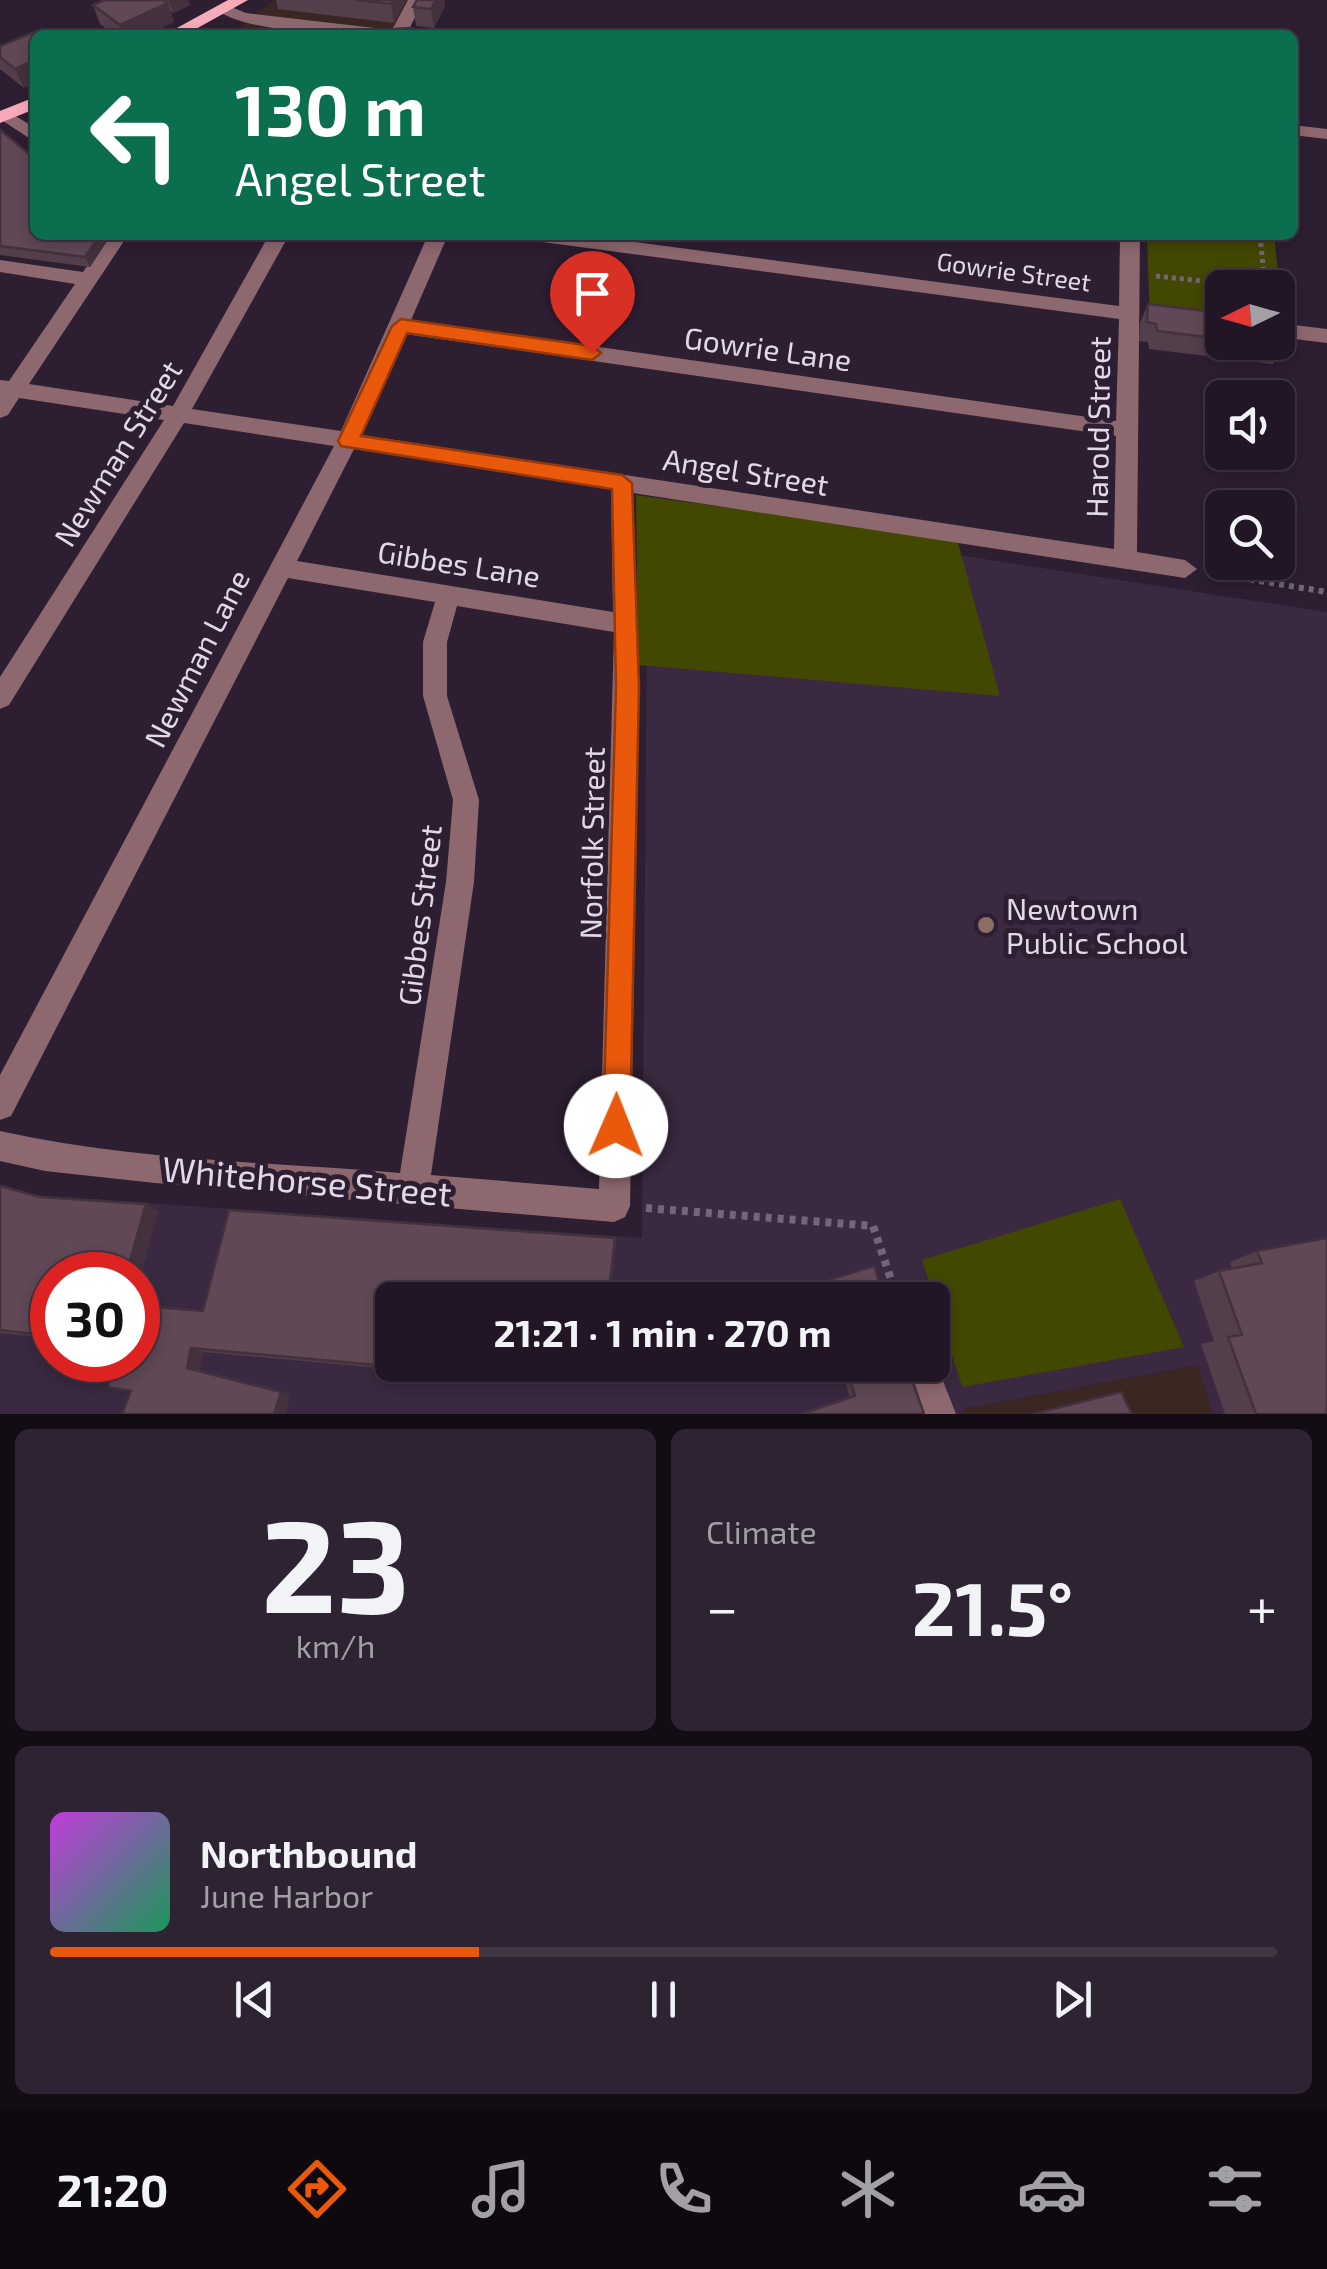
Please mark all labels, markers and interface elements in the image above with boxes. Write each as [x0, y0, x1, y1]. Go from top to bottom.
text: 130 m [235, 66, 426, 150]
icon: left [70, 70, 200, 200]
text: Angel Street [235, 151, 486, 205]
street label: Gowrie Street [935, 245, 1093, 297]
pin [550, 251, 635, 354]
icon: arrive [565, 266, 620, 321]
north arrow [1205, 270, 1295, 360]
map controls [1205, 270, 1295, 580]
street label: Gowrie Lane [682, 318, 854, 378]
street label: Harold Street [1077, 336, 1117, 518]
street label: Newman Street [46, 353, 188, 553]
button: sound [1205, 380, 1295, 470]
street label: Angel Street [661, 440, 831, 502]
button: search [1205, 490, 1295, 580]
street label: Gibbes Lane [375, 532, 543, 594]
street label: Newman Lane [136, 563, 256, 753]
street label: Norfolk Street [571, 747, 611, 939]
street label: Gibbes Street [390, 823, 448, 1007]
place label: Newtown Public School [1006, 890, 1188, 960]
marker: Newtown Public School [975, 914, 997, 936]
position arrow [564, 1074, 668, 1178]
street label: Whitehorse Street [161, 1146, 453, 1214]
speed limit sign: 30 [30, 1252, 160, 1382]
text: 21:21 · 1 min · 270 m [494, 1309, 831, 1355]
text: 23 [261, 1483, 410, 1639]
text: Climate [706, 1512, 817, 1550]
text: 21.5° [912, 1561, 1073, 1651]
text: − [706, 1573, 738, 1639]
text: + [1247, 1573, 1277, 1639]
text: km/h [296, 1626, 375, 1664]
text: Northbound [200, 1830, 418, 1876]
text: June Harbor [200, 1876, 373, 1914]
icon: previous [227, 1972, 282, 2027]
icon: pause [636, 1972, 691, 2027]
icon: next [1045, 1972, 1100, 2027]
icon: directions [282, 2154, 352, 2224]
icon: music [466, 2154, 536, 2224]
icon: phone [649, 2154, 719, 2224]
icon: climate [833, 2154, 903, 2224]
icon: car [1017, 2154, 1087, 2224]
icon: filters [1200, 2154, 1270, 2224]
text: 21:20 [57, 2162, 169, 2216]

